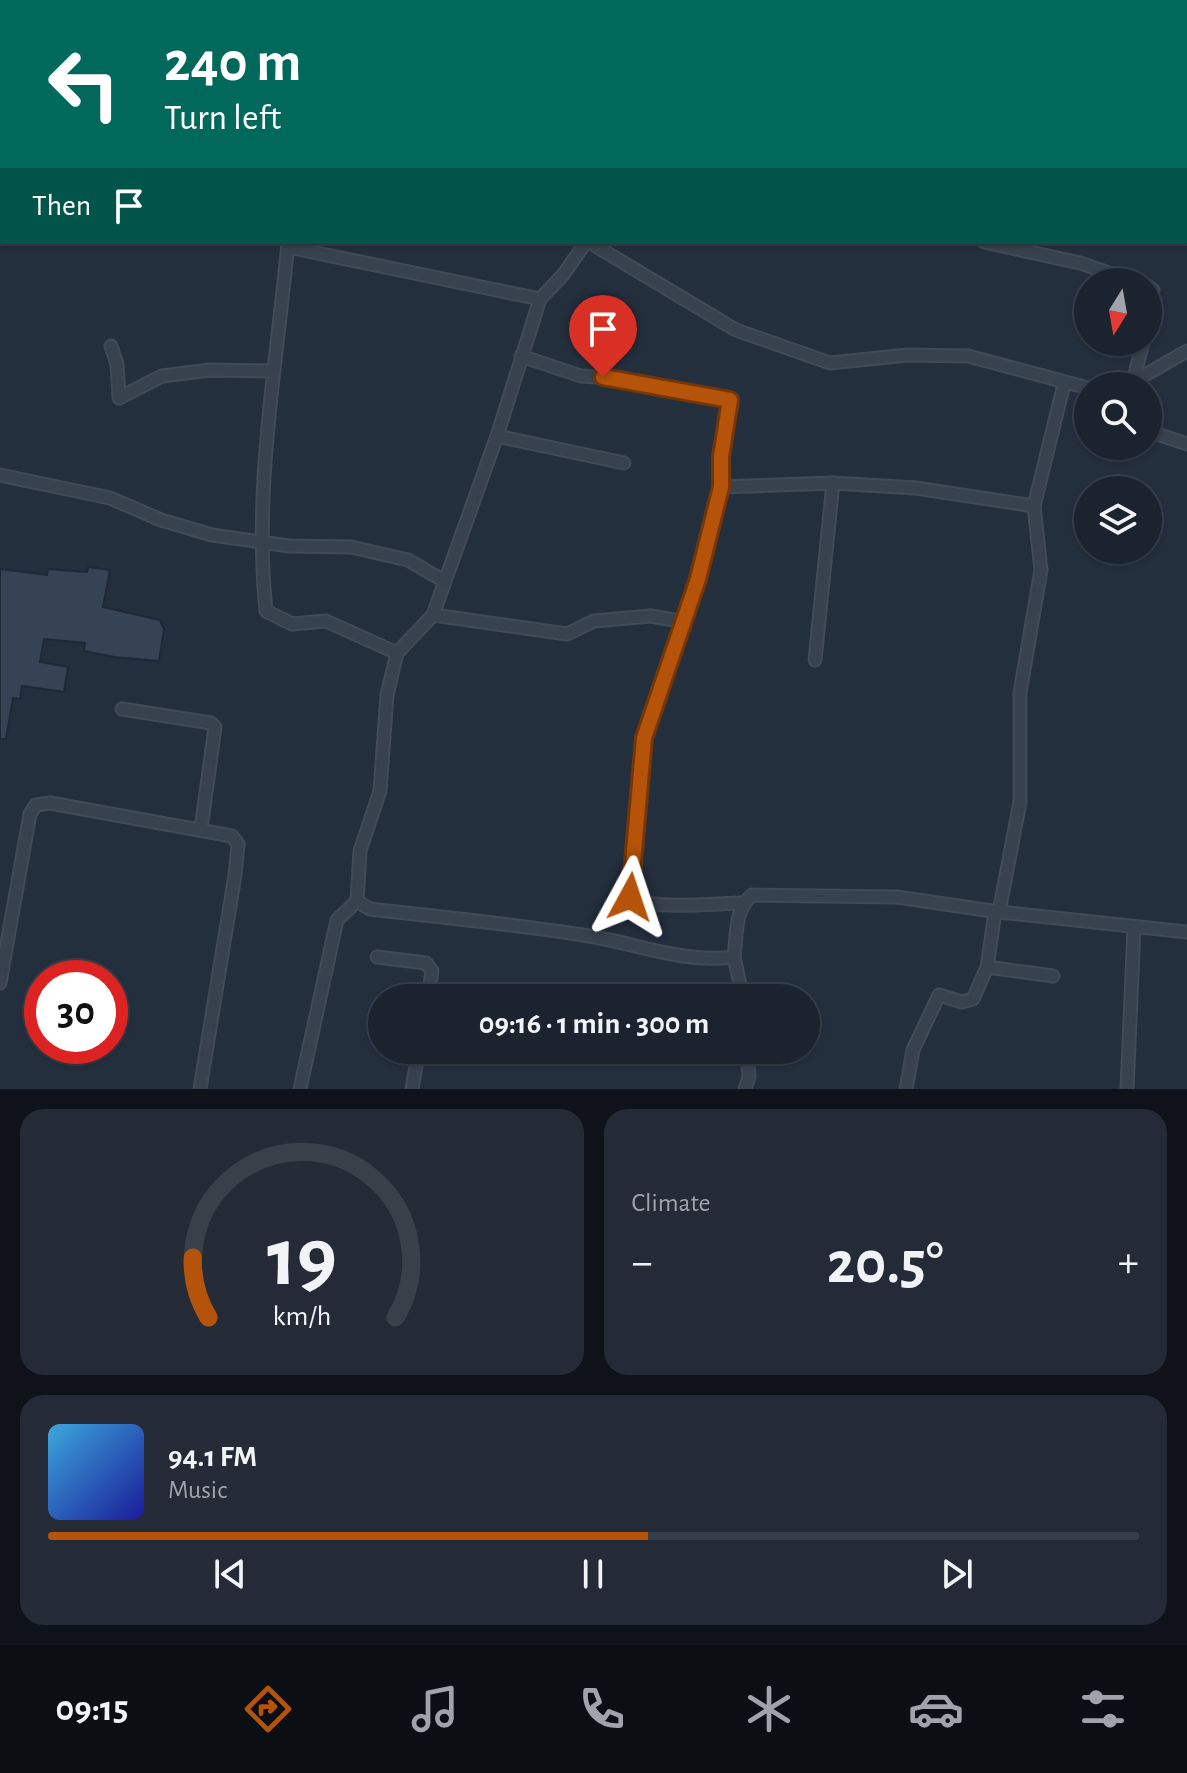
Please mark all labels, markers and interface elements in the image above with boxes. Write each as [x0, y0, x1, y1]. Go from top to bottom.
icon: left [32, 32, 136, 136]
text: 240 m [164, 35, 301, 91]
text: Turn left [164, 100, 281, 136]
icon: arrive [107, 184, 151, 228]
text: Then [32, 191, 91, 221]
north arrow [1074, 268, 1162, 356]
map controls [1074, 268, 1162, 564]
pin [569, 295, 637, 377]
icon: arrive [581, 307, 625, 351]
button: search [1074, 372, 1162, 460]
button: layers [1074, 476, 1162, 564]
position arrow [588, 855, 672, 939]
speed limit sign: 30 [24, 960, 128, 1064]
text: 09:16 · 1 min · 300 m [479, 1009, 709, 1039]
text: Climate [632, 1190, 710, 1216]
text: 19 [267, 1217, 337, 1301]
text: 20.5° [827, 1234, 944, 1294]
text: − [632, 1241, 653, 1285]
text: + [1118, 1241, 1139, 1285]
text: km/h [272, 1302, 331, 1331]
text: 94.1 FM [168, 1442, 257, 1472]
text: Music [168, 1477, 227, 1503]
icon: previous [208, 1552, 252, 1596]
icon: pause [571, 1552, 615, 1596]
icon: next [935, 1552, 979, 1596]
icon: directions [240, 1681, 296, 1737]
icon: music [407, 1681, 463, 1737]
icon: phone [574, 1681, 630, 1737]
icon: climate [741, 1681, 797, 1737]
icon: car [908, 1681, 964, 1737]
icon: filters [1075, 1681, 1131, 1737]
text: 09:15 [56, 1691, 128, 1727]

